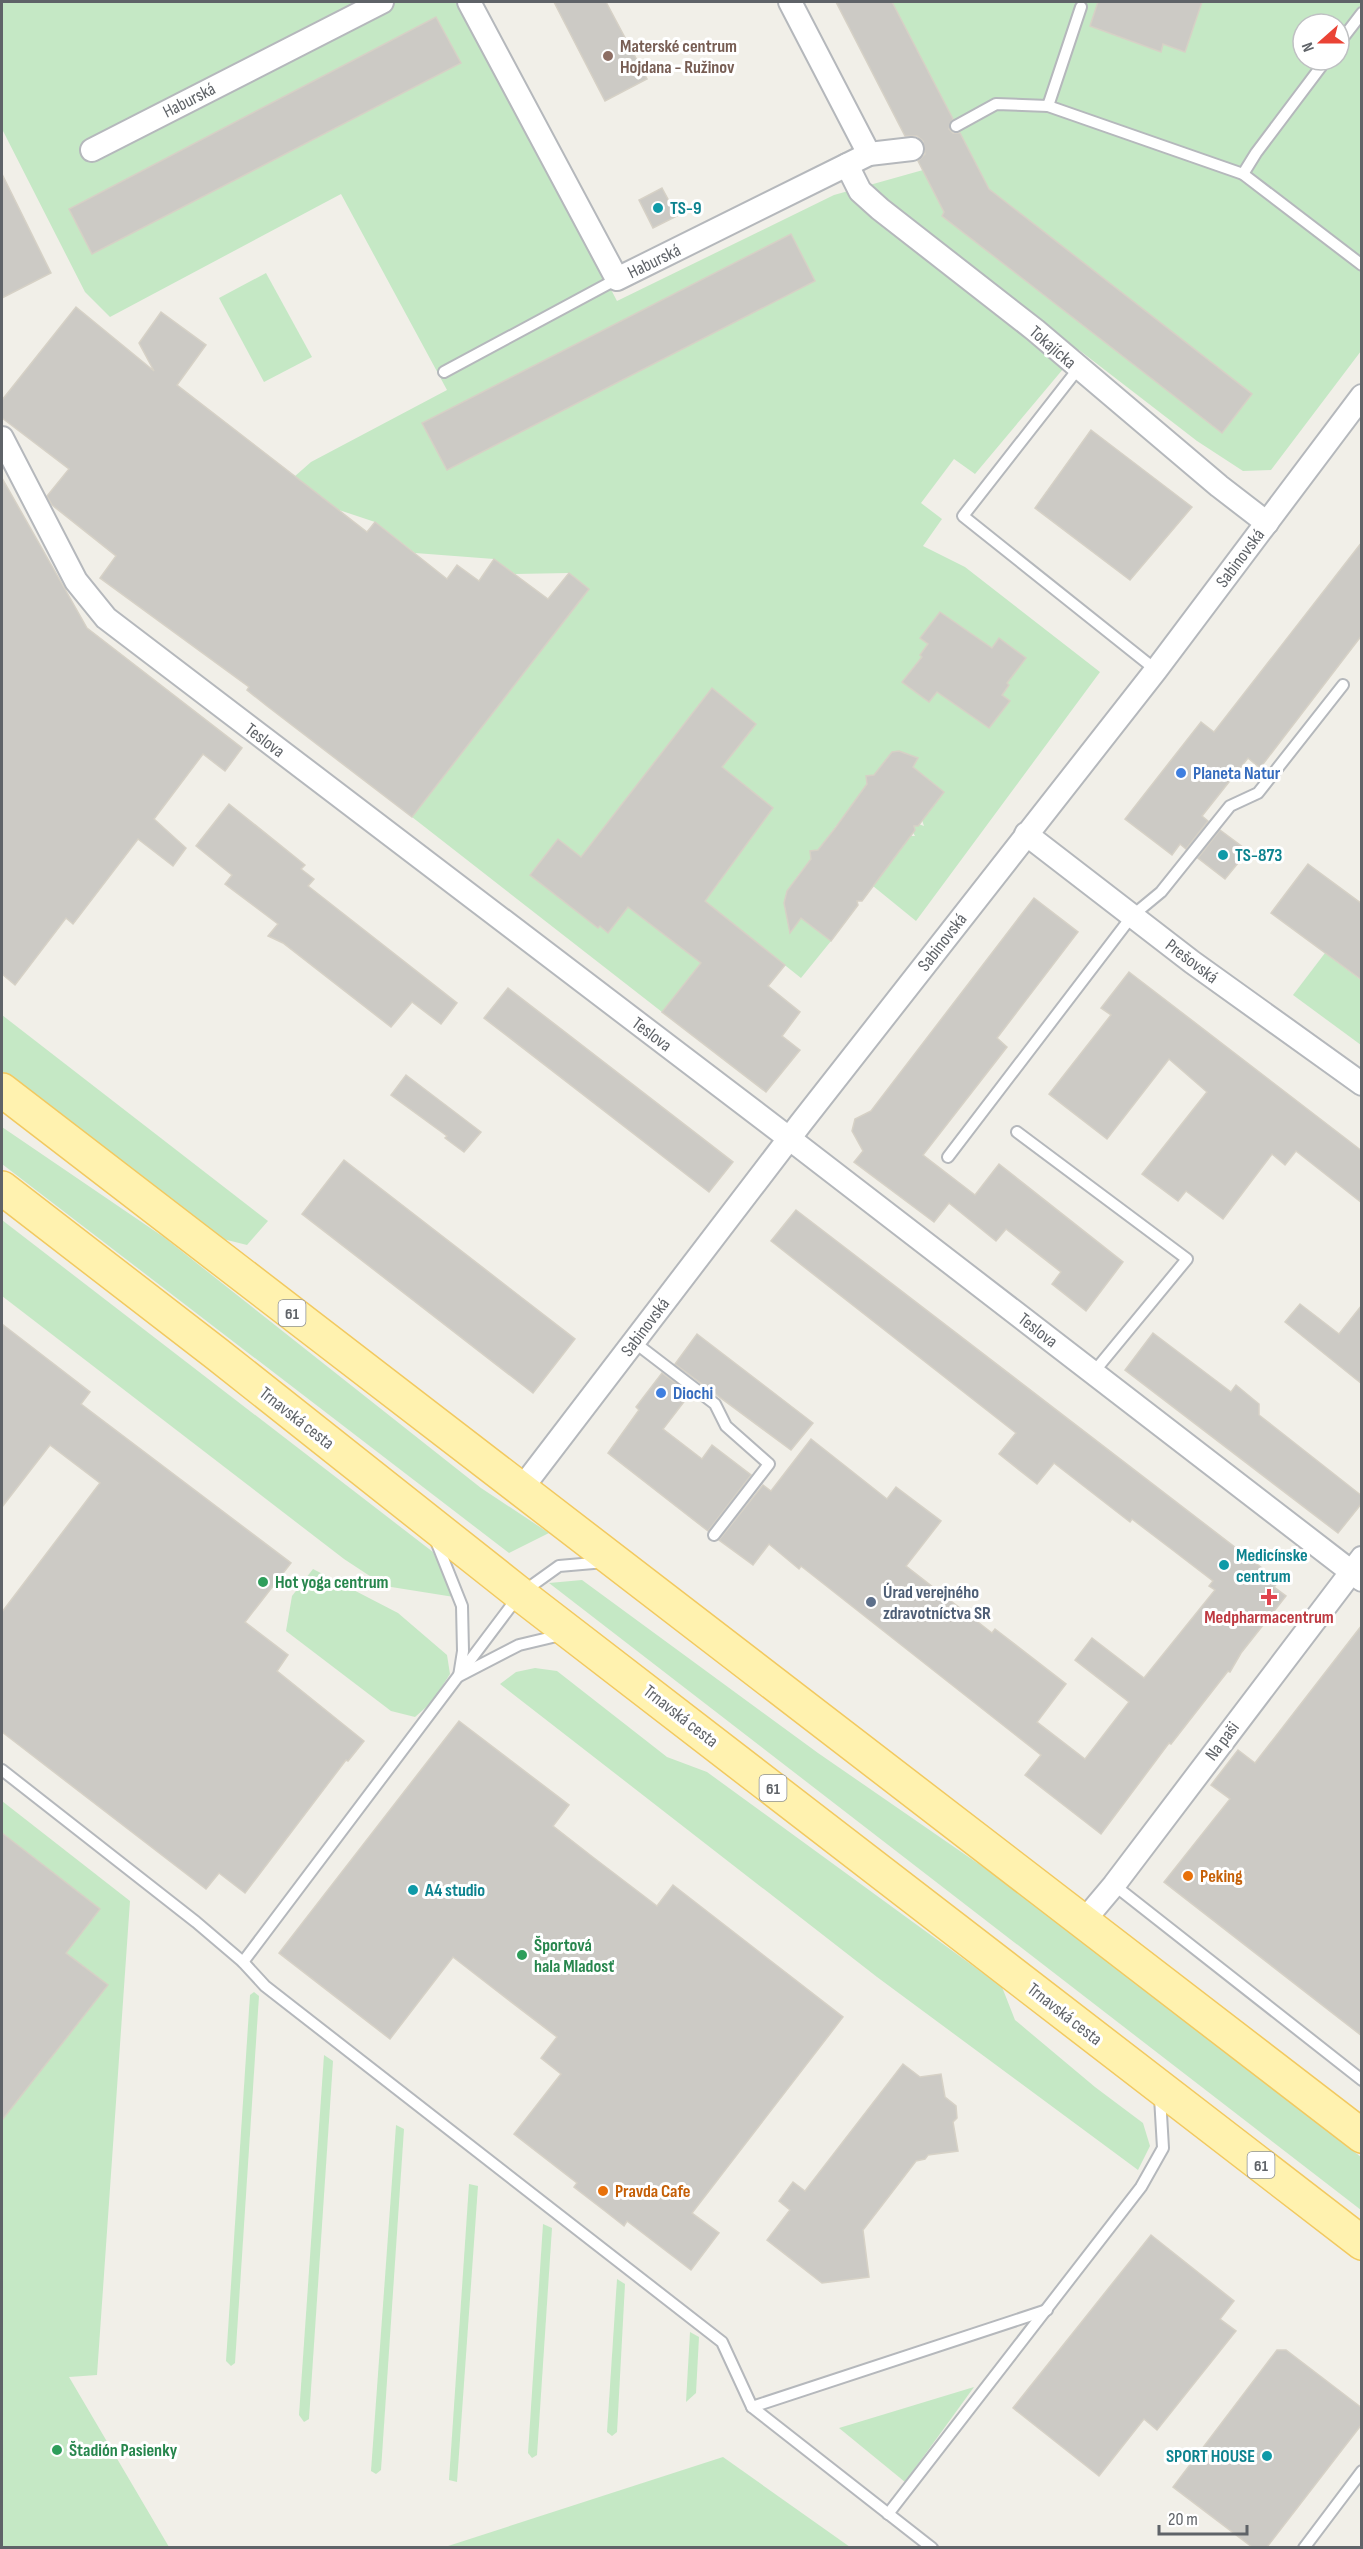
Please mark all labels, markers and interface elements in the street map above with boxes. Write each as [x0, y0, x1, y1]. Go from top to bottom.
north arrow [1291, 12, 1351, 72]
place label: Materské centrum Hojdana - Ružinov [620, 36, 737, 78]
text: N [1298, 39, 1319, 54]
marker: Materské centrum Hojdana - Ružinov [601, 49, 615, 63]
street label: Haburská [159, 78, 219, 123]
place label: TS-9 [670, 198, 701, 219]
marker: TS-9 [651, 201, 665, 215]
street label: Haburská [624, 240, 684, 283]
street label: Tokajícka [1025, 321, 1080, 373]
street label: Sabinovská [1212, 525, 1269, 592]
street label: Teslova [241, 719, 289, 762]
place label: Planeta Natur [1193, 763, 1281, 784]
marker: Planeta Natur [1174, 766, 1188, 780]
place label: TS-873 [1235, 845, 1282, 866]
marker: TS-873 [1216, 848, 1230, 862]
street label: Sabinovská [913, 909, 972, 975]
street label: Prešovská [1161, 935, 1222, 988]
street label: Teslova [628, 1013, 676, 1056]
street label: Sabinovská [617, 1294, 674, 1361]
road number: 61 [278, 1300, 306, 1326]
street label: Teslova [1014, 1309, 1062, 1352]
street label: Trnavská cesta [255, 1383, 338, 1454]
place label: Diochi [673, 1383, 713, 1404]
marker: Diochi [654, 1386, 668, 1400]
place label: Medicínske centrum [1236, 1545, 1308, 1587]
marker: Medicínske centrum [1217, 1558, 1231, 1572]
place label: Hot yoga centrum [275, 1572, 389, 1593]
marker: Hot yoga centrum [256, 1575, 270, 1589]
place label: Úrad verejného zdravotníctva SR [883, 1582, 991, 1624]
marker: Medpharmacentrum [1262, 1590, 1276, 1604]
marker: Úrad verejného zdravotníctva SR [864, 1595, 878, 1609]
place label: Medpharmacentrum [1204, 1607, 1334, 1628]
street label: Trnavská cesta [639, 1681, 722, 1752]
street label: Na paši [1201, 1718, 1244, 1765]
road number: 61 [760, 1775, 786, 1801]
place label: Peking [1200, 1866, 1243, 1887]
marker: Peking [1181, 1869, 1195, 1883]
place label: A4 studio [424, 1880, 485, 1901]
marker: A4 studio [406, 1883, 420, 1897]
place label: Športová hala Mladosť [534, 1935, 614, 1977]
marker: Športová hala Mladosť [515, 1948, 529, 1962]
street label: Trnavská cesta [1023, 1979, 1106, 2050]
road number: 61 [1248, 2152, 1274, 2178]
place label: Pravda Cafe [615, 2181, 690, 2202]
marker: Pravda Cafe [596, 2184, 610, 2198]
place label: Štadión Pasienky [69, 2440, 178, 2461]
marker: Štadión Pasienky [50, 2443, 64, 2457]
place label: SPORT HOUSE [1166, 2446, 1255, 2467]
marker: SPORT HOUSE [1260, 2449, 1274, 2463]
scale bar [1159, 2498, 1248, 2536]
text: 20 m [1168, 2509, 1198, 2530]

